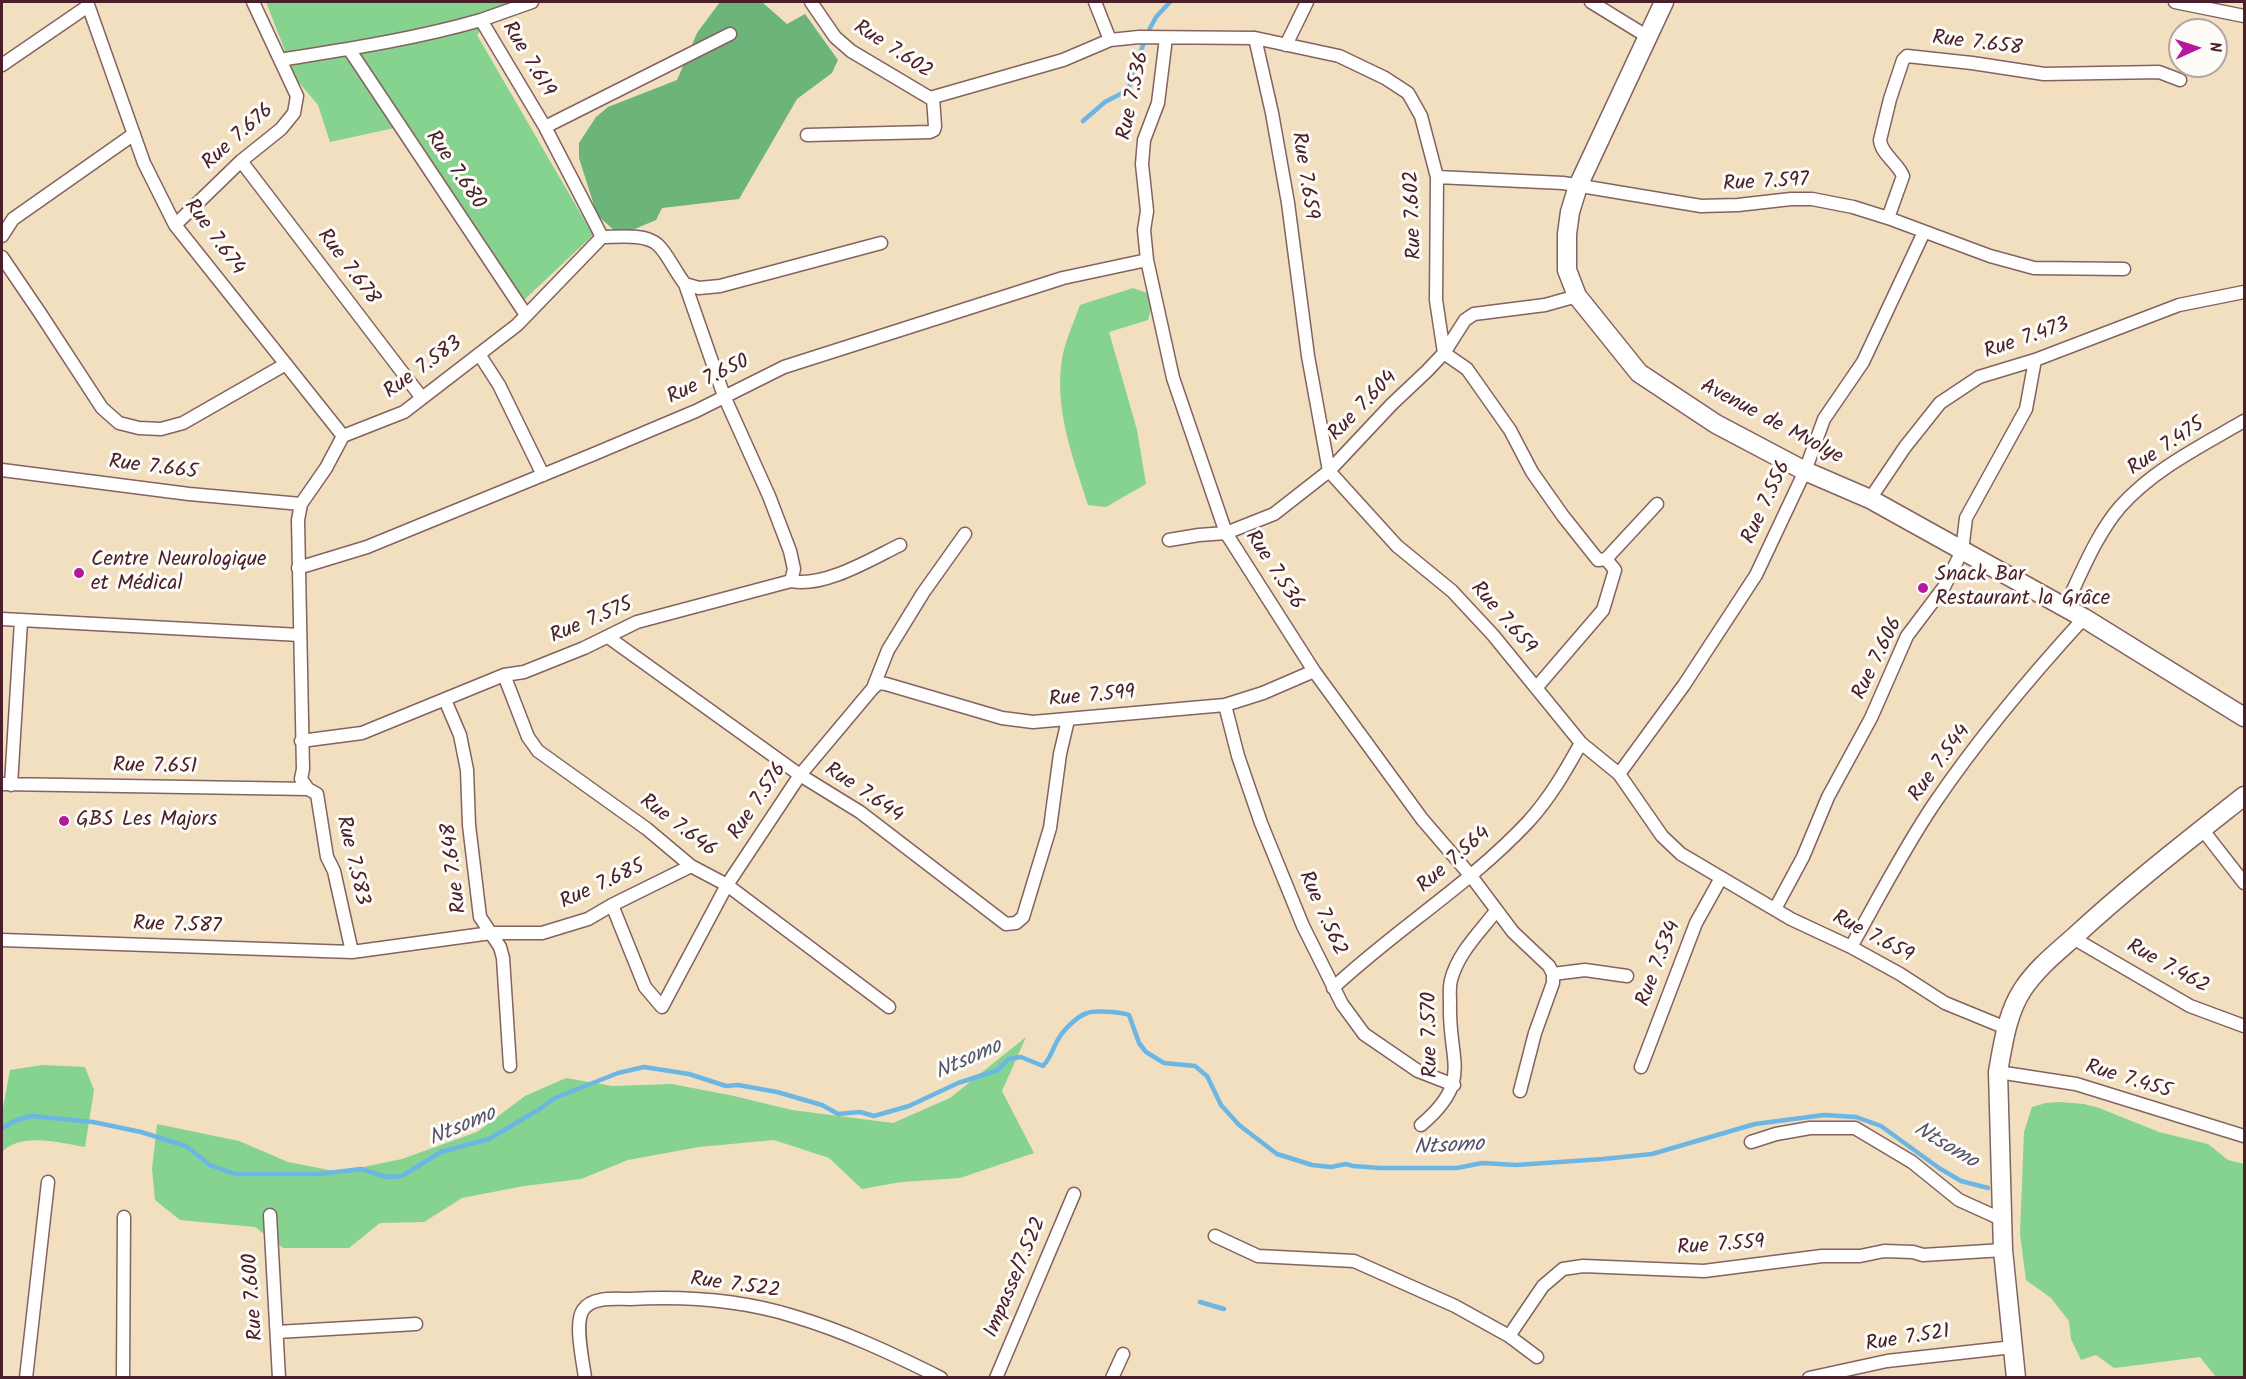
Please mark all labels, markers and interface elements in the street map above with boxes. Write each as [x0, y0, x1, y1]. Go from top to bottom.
street label: Rue 7.602 [848, 16, 936, 86]
street label: Rue 7.619 [495, 18, 559, 102]
north arrow [2168, 18, 2228, 78]
street label: Rue 7.658 [1931, 27, 2023, 63]
text: N [2202, 41, 2227, 53]
street label: Rue 7.536 [1113, 49, 1157, 143]
street label: Rue 7.676 [198, 99, 280, 177]
street label: Rue 7.680 [418, 127, 490, 215]
street label: Rue 7.659 [1284, 131, 1322, 221]
street label: Rue 7.597 [1722, 169, 1810, 199]
street label: Rue 7.602 [1401, 170, 1429, 260]
street label: Rue 7.674 [177, 195, 249, 281]
street label: Rue 7.678 [310, 225, 384, 311]
street label: Rue 7.473 [1981, 314, 2073, 366]
street label: Rue 7.583 [380, 332, 468, 406]
street label: Rue 7.650 [664, 350, 754, 412]
street label: Rue 7.604 [1324, 366, 1404, 448]
street label: Avenue de Mvolye [1695, 375, 1847, 471]
street label: Rue 7.475 [2124, 413, 2210, 483]
street label: Rue 7.665 [107, 451, 199, 487]
street label: Rue 7.556 [1738, 457, 1798, 549]
street label: Rue 7.536 [1238, 526, 1308, 616]
place label: Centre Neurologique et Médical [91, 548, 267, 598]
place label: Snack Bar Restaurant la Grâce [1935, 563, 2110, 613]
marker: Centre Neurologique et Médical [72, 566, 86, 580]
street label: Rue 7.659 [1464, 577, 1540, 661]
marker: Snack Bar Restaurant la Grâce [1916, 581, 1930, 595]
street label: Rue 7.575 [547, 593, 637, 651]
street label: Rue 7.606 [1848, 614, 1910, 704]
street label: Rue 7.599 [1048, 682, 1136, 714]
street label: Rue 7.544 [1905, 720, 1977, 808]
street label: Rue 7.651 [113, 755, 197, 781]
street label: Rue 7.644 [819, 758, 907, 830]
street label: Rue 7.576 [724, 759, 794, 845]
street label: Rue 7.646 [634, 790, 720, 864]
place label: GBS Les Majors [76, 808, 217, 834]
marker: GBS Les Majors [57, 814, 71, 828]
street label: Rue 7.583 [329, 814, 373, 908]
street label: Rue 7.648 [438, 821, 474, 915]
street label: Rue 7.564 [1413, 822, 1497, 900]
street label: Rue 7.685 [557, 855, 649, 917]
street label: Rue 7.562 [1291, 868, 1351, 960]
street label: Rue 7.659 [1827, 906, 1917, 970]
street label: Rue 7.587 [132, 913, 222, 941]
street label: Rue 7.534 [1632, 918, 1688, 1010]
street label: Rue 7.462 [2121, 935, 2213, 1001]
street label: Rue 7.570 [1419, 992, 1445, 1078]
water label: Ntsomo [932, 1035, 1006, 1087]
street label: Rue 7.455 [2082, 1056, 2174, 1106]
water label: Ntsomo [426, 1102, 500, 1154]
water label: Ntsomo [1908, 1118, 1982, 1176]
water label: Ntsomo [1413, 1133, 1485, 1163]
street label: Impasse/7.522 [980, 1214, 1054, 1342]
street label: Rue 7.559 [1676, 1231, 1766, 1263]
street label: Rue 7.600 [239, 1252, 271, 1342]
street label: Rue 7.522 [688, 1268, 782, 1306]
street label: Rue 7.521 [1864, 1321, 1952, 1359]

